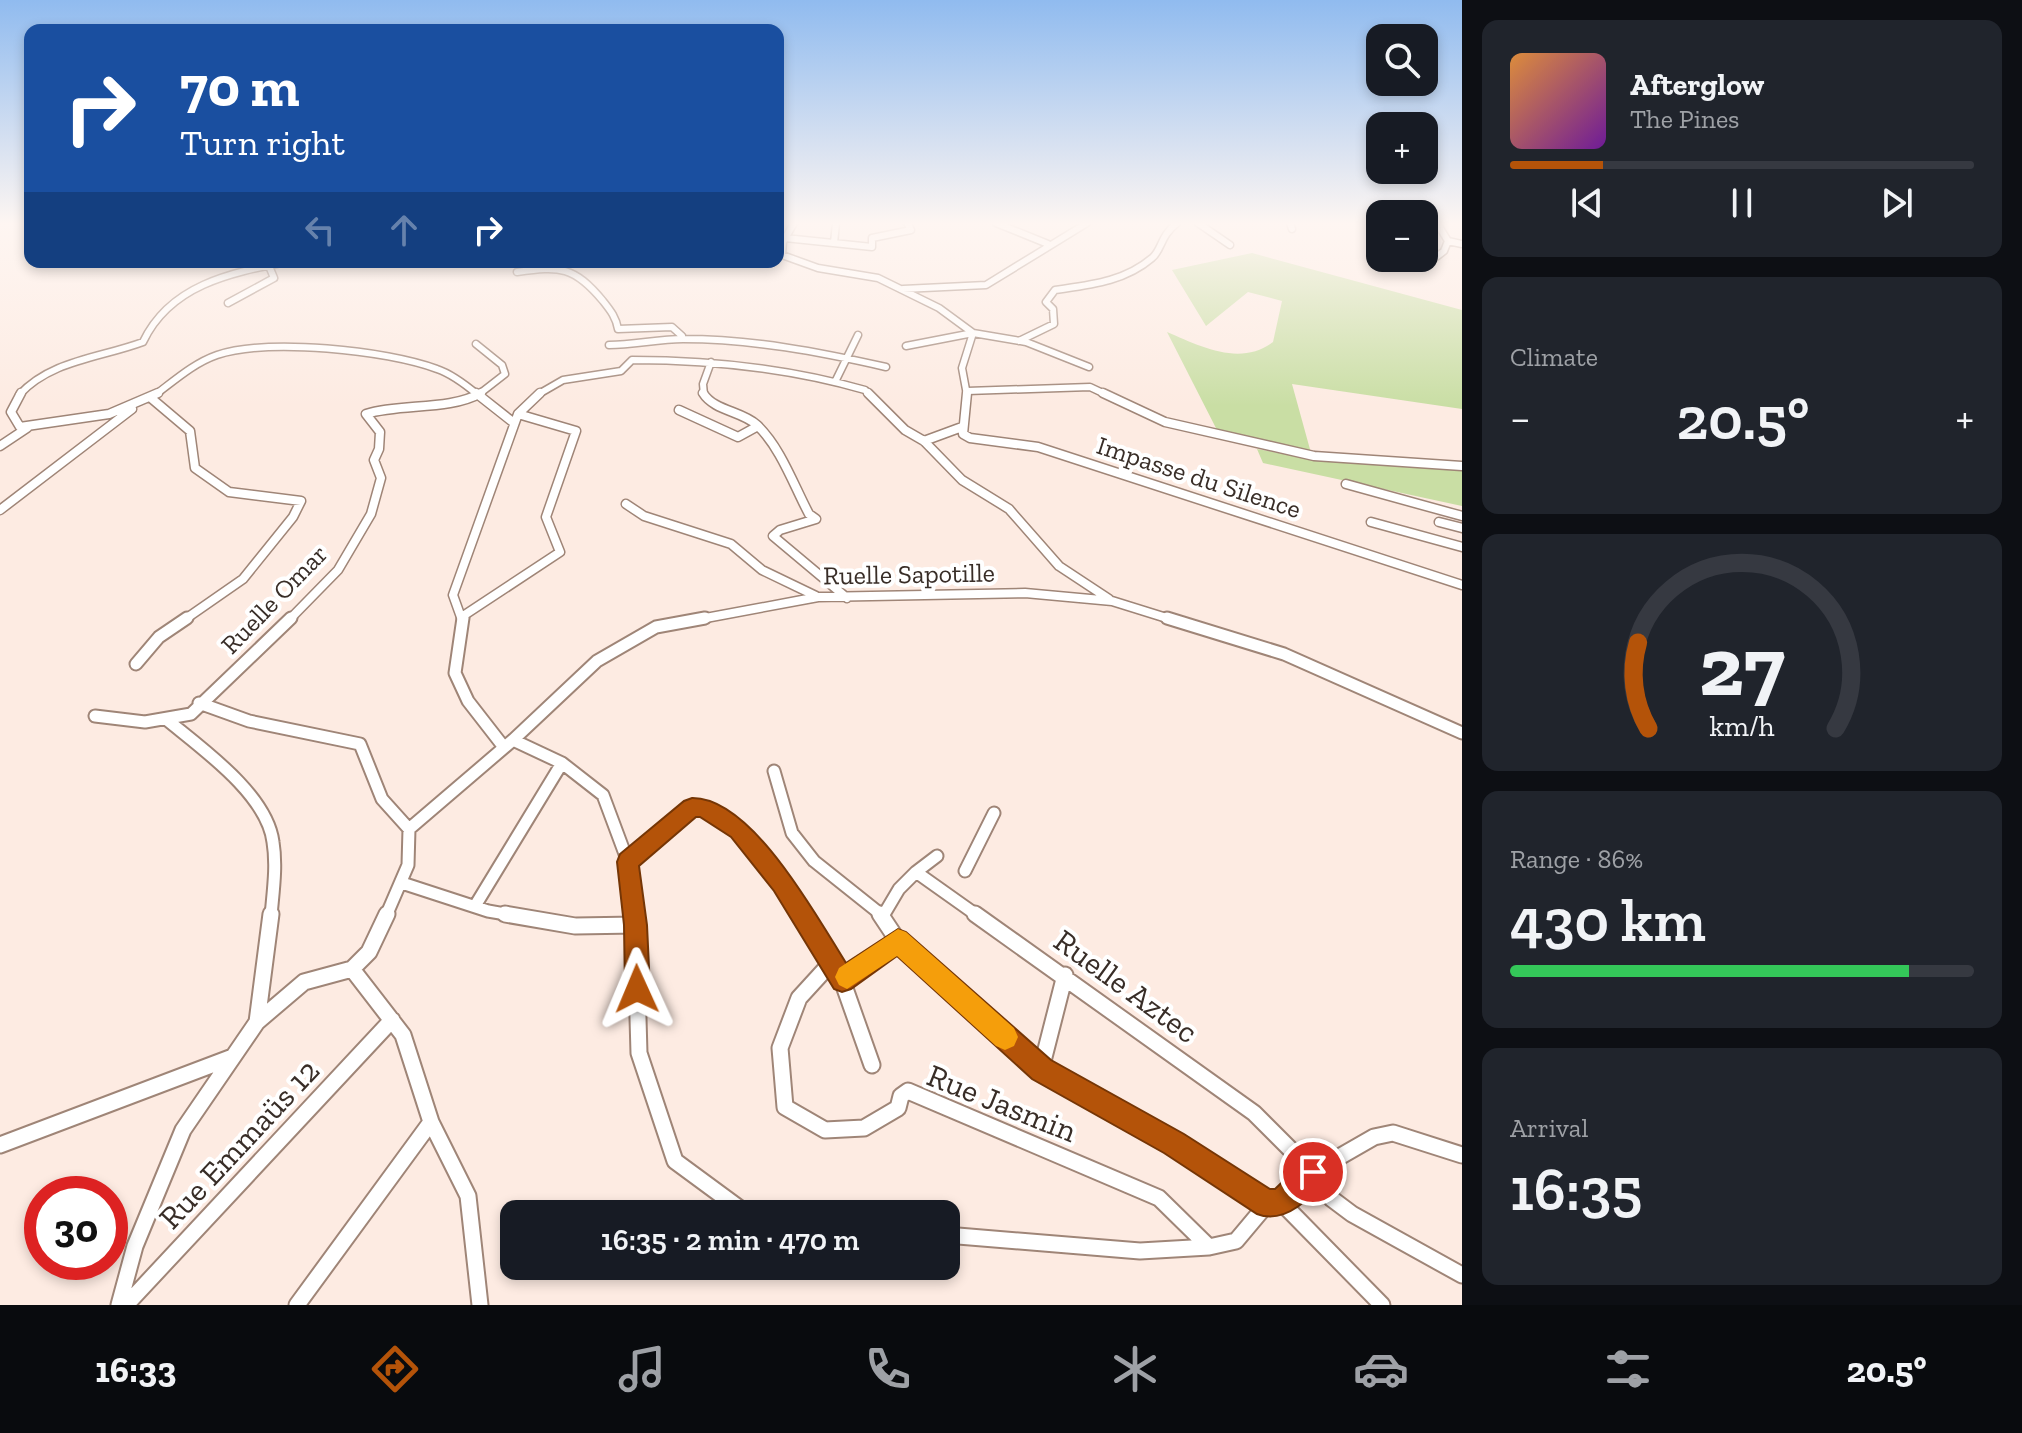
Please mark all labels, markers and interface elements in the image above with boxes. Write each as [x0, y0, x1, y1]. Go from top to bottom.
map controls [1366, 24, 1438, 272]
button: search [1366, 24, 1438, 96]
text: 70 m [180, 53, 300, 120]
icon: right [48, 56, 152, 160]
text: Afterglow [1630, 67, 1764, 103]
text: The Pines [1630, 103, 1740, 135]
button: + [1366, 112, 1438, 184]
text: Turn right [180, 121, 345, 164]
icon: previous [1565, 181, 1609, 225]
icon: pause [1720, 181, 1764, 225]
icon: next [1875, 181, 1919, 225]
button: − [1366, 200, 1438, 272]
icon: left [298, 208, 342, 252]
icon: ahead [382, 208, 426, 252]
icon: right [466, 208, 510, 252]
text: Climate [1510, 341, 1598, 373]
text: 20.5° [1676, 382, 1810, 454]
text: − [1510, 391, 1531, 444]
text: + [1955, 391, 1974, 444]
street label: Impasse du Silence [1093, 429, 1305, 525]
street label: Ruelle Omar [214, 538, 334, 660]
street label: Ruelle Sapotille [823, 557, 995, 591]
text: 27 [1699, 615, 1785, 715]
text: km/h [1709, 709, 1775, 743]
text: Range · 86% [1510, 843, 1643, 875]
text: 430 km [1510, 884, 1706, 956]
street label: Ruelle Aztec [1047, 921, 1205, 1051]
position arrow [595, 947, 679, 1031]
street label: Rue Emmaüs 12 [151, 1051, 327, 1237]
street label: Rue Jasmin [922, 1056, 1083, 1150]
text: Arrival [1510, 1112, 1588, 1144]
pin [1279, 1138, 1347, 1206]
icon: arrive [1291, 1150, 1335, 1194]
text: 16:35 [1510, 1153, 1642, 1225]
speed limit sign: 30 [24, 1176, 128, 1280]
text: 16:35 · 2 min · 470 m [601, 1222, 859, 1258]
icon: directions [367, 1341, 423, 1397]
icon: music [614, 1341, 670, 1397]
icon: phone [860, 1341, 916, 1397]
icon: climate [1107, 1341, 1163, 1397]
icon: car [1353, 1341, 1409, 1397]
icon: filters [1600, 1341, 1656, 1397]
text: 16:33 [95, 1348, 176, 1391]
text: 20.5° [1846, 1348, 1927, 1391]

